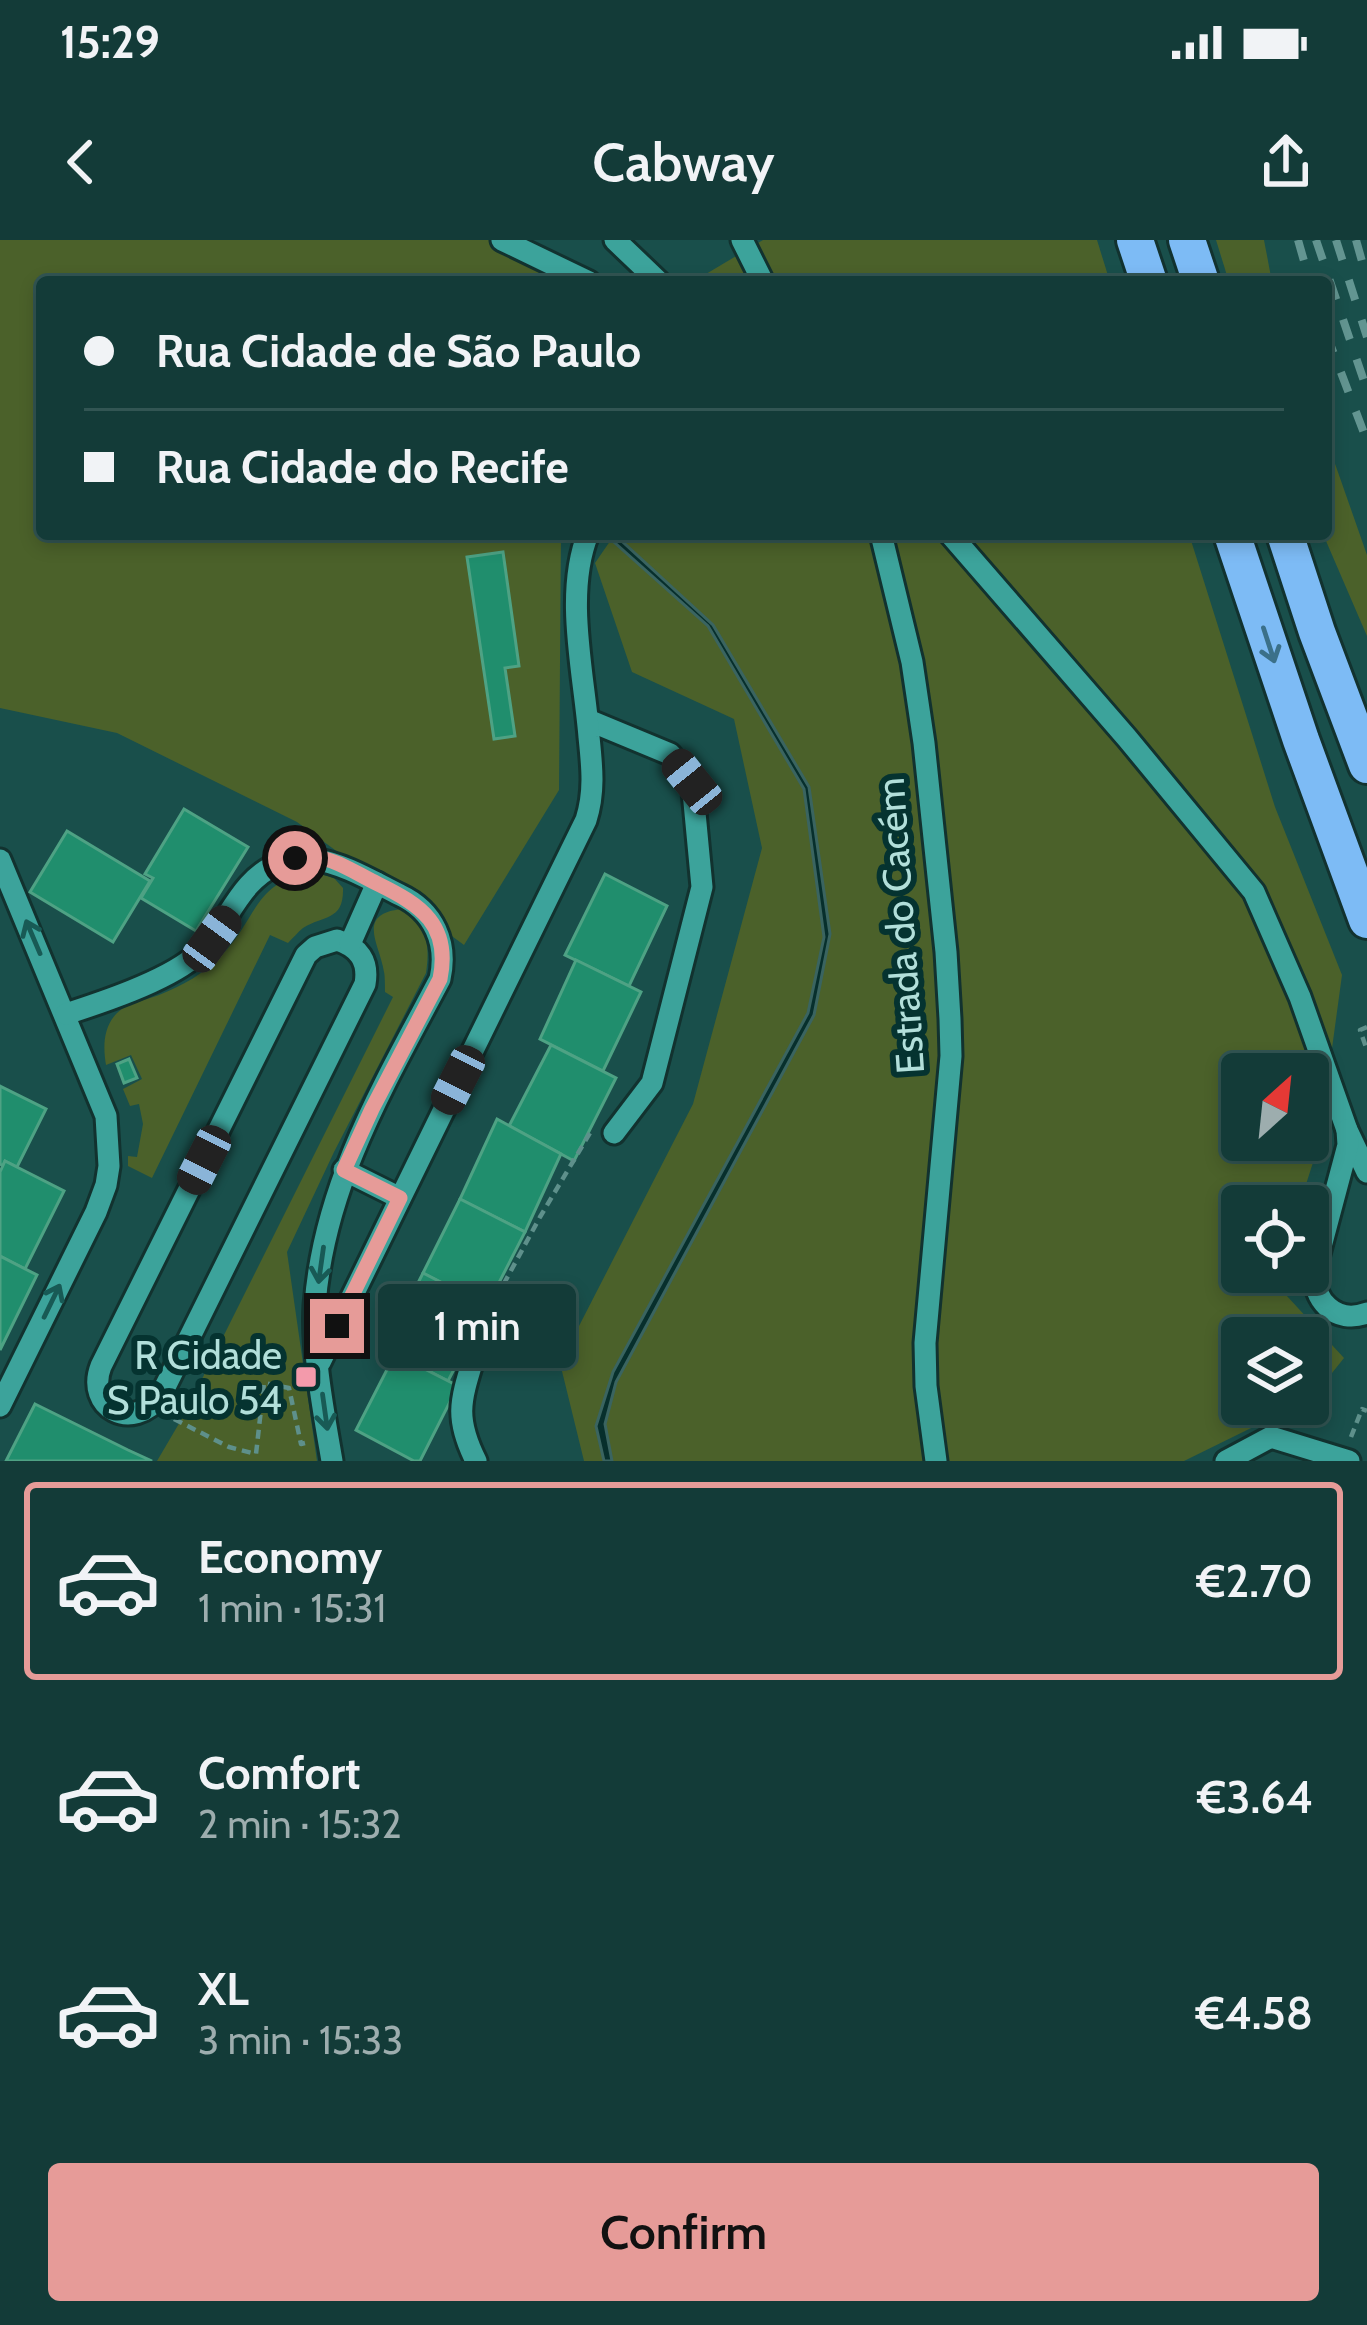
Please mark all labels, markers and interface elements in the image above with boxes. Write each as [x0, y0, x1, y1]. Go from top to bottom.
text: 15:29 [60, 15, 160, 69]
icon: back [48, 129, 114, 195]
text: Cabway [592, 129, 775, 195]
icon: share [1253, 129, 1319, 195]
text: Rua Cidade de São Paulo [156, 324, 641, 378]
text: Rua Cidade do Recife [156, 440, 569, 494]
one-way arrow [1260, 625, 1282, 663]
car [655, 743, 729, 821]
street label: Estrada do Cacém [866, 776, 934, 1076]
route start [268, 831, 322, 885]
car [176, 899, 248, 979]
one-way arrow [21, 919, 42, 956]
car [426, 1040, 490, 1120]
north arrow [1221, 1053, 1329, 1161]
map controls [1221, 1053, 1329, 1425]
car [172, 1120, 236, 1200]
button: locate [1221, 1185, 1329, 1293]
one-way arrow [309, 1245, 332, 1284]
one-way arrow [42, 1284, 64, 1320]
callout: 1 min [379, 1284, 577, 1368]
route end [310, 1299, 364, 1353]
text: 1 min [433, 1302, 521, 1350]
button: layers [1221, 1317, 1329, 1425]
place label: R Cidade S Paulo 54 [107, 1331, 282, 1424]
marker: R Cidade S Paulo 54 [293, 1364, 319, 1390]
one-way arrow [314, 1392, 337, 1431]
icon: car [54, 1527, 162, 1635]
text: Economy [198, 1530, 382, 1584]
text: €2.70 [1196, 1554, 1313, 1608]
text: 1 min · 15:31 [198, 1584, 386, 1632]
icon: car [54, 1743, 162, 1851]
text: Comfort [198, 1746, 361, 1800]
text: €3.64 [1197, 1770, 1313, 1824]
text: 2 min · 15:32 [198, 1800, 402, 1848]
icon: car [54, 1959, 162, 2067]
text: XL [198, 1962, 249, 2016]
text: €4.58 [1196, 1986, 1313, 2040]
text: 3 min · 15:33 [198, 2016, 403, 2064]
button: Confirm [48, 2163, 1319, 2301]

